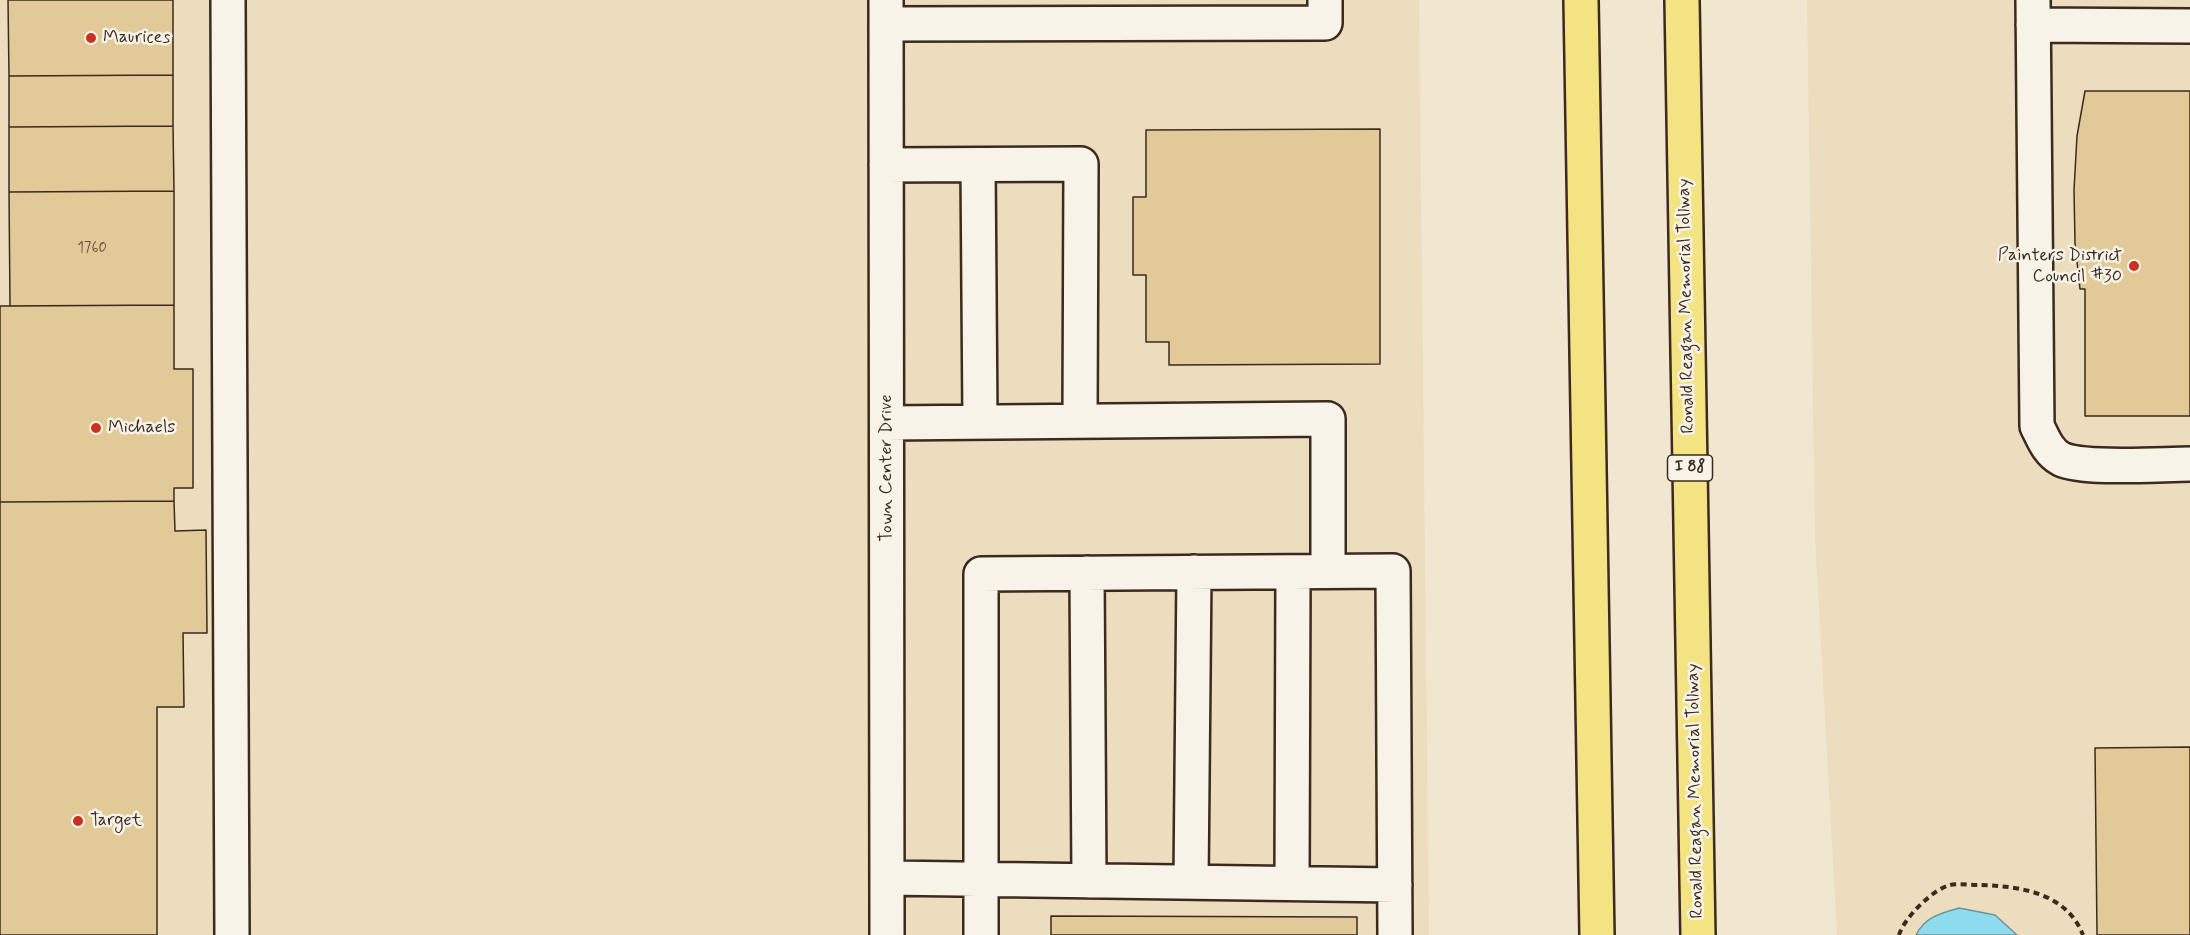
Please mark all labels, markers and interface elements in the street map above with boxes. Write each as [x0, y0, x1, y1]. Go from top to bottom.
place label: Maurices [103, 27, 170, 49]
marker: Maurices [84, 31, 98, 45]
street label: Ronald Reagan Memorial Tollway [1674, 178, 1700, 434]
house number: 1760 [77, 240, 107, 258]
place label: Painters District Council #30 [1998, 245, 2122, 288]
marker: Painters District Council #30 [2127, 259, 2141, 273]
street label: Town Center Drive [876, 394, 898, 542]
place label: Michaels [108, 417, 175, 439]
marker: Michaels [89, 421, 103, 435]
road number: I 88 [1668, 455, 1712, 481]
street label: Ronald Reagan Memorial Tollway [1683, 663, 1709, 919]
place label: Target [90, 810, 142, 832]
marker: Target [71, 814, 85, 828]

